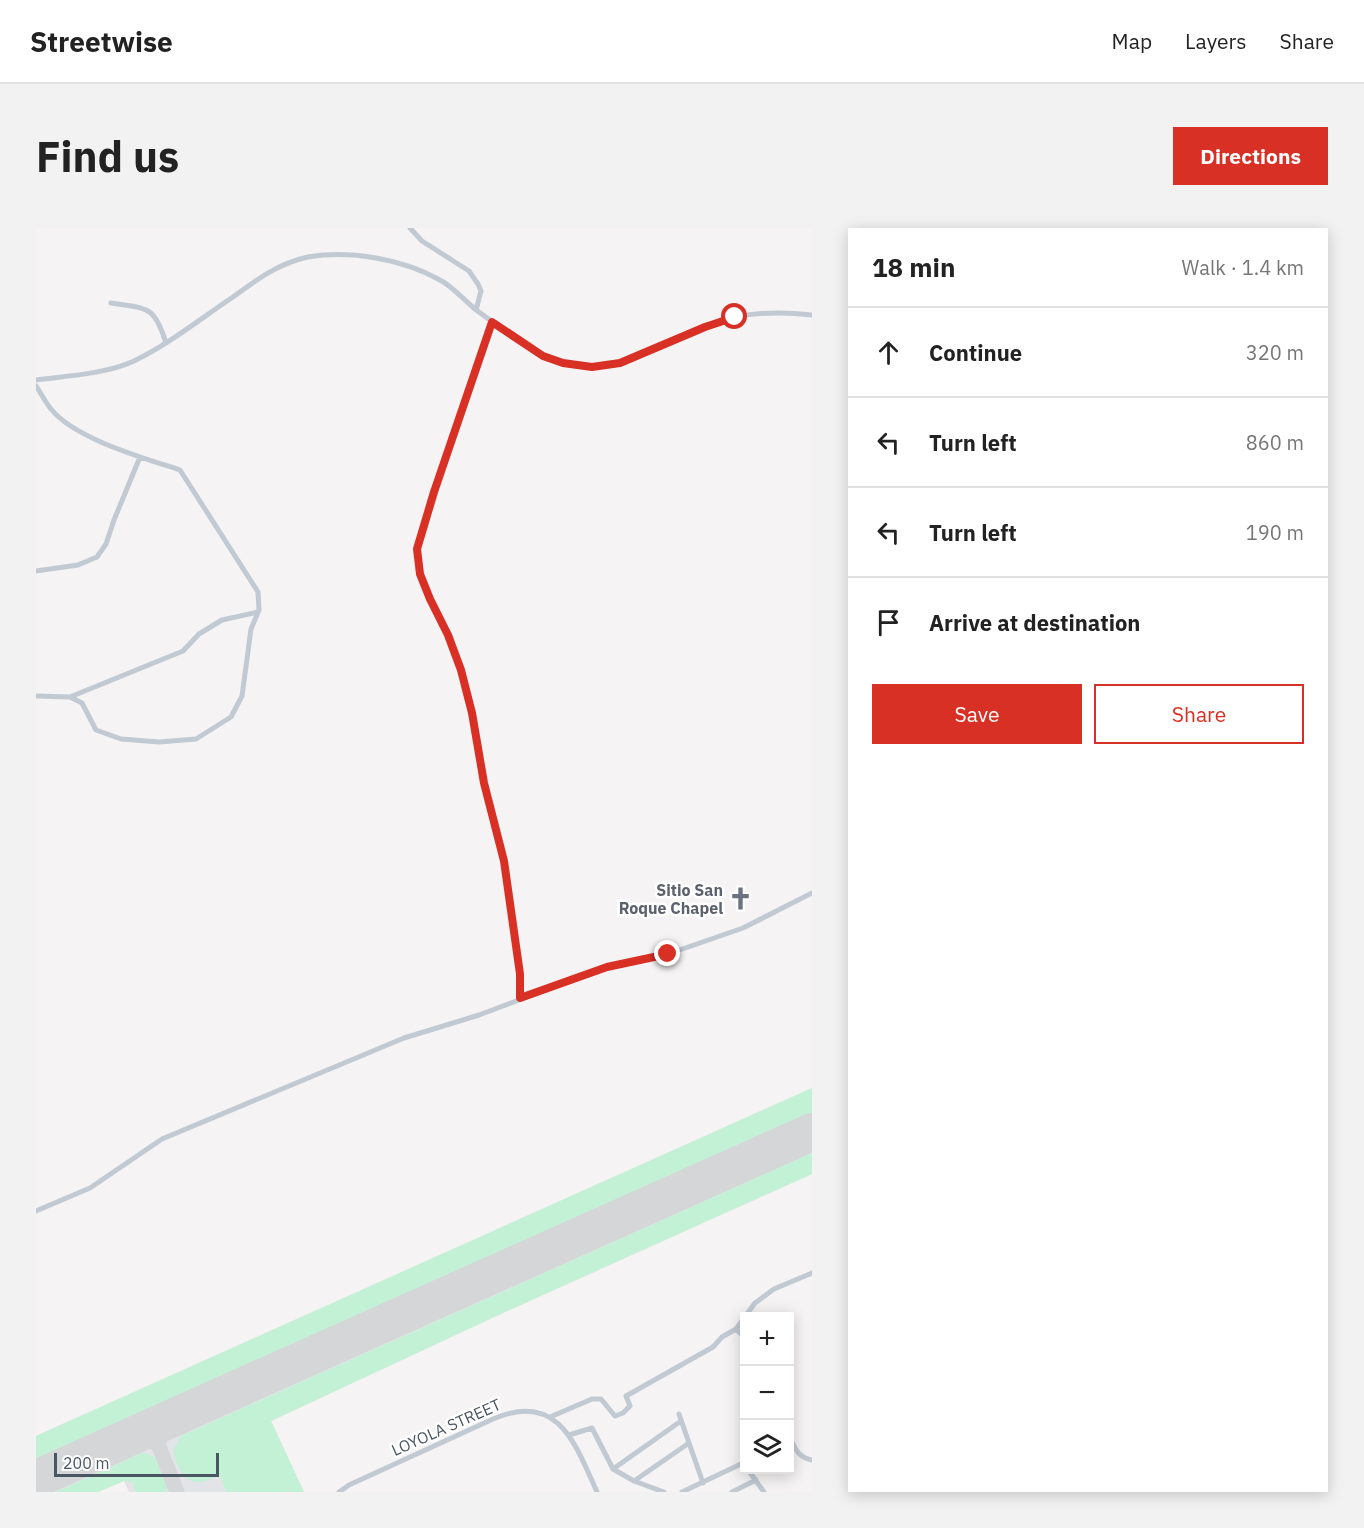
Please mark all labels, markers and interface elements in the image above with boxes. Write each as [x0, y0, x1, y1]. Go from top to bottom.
text: Streetwise [30, 23, 173, 60]
text: Map [1112, 27, 1152, 55]
text: Layers [1185, 27, 1247, 55]
text: Share [1280, 27, 1334, 55]
button: Directions [1173, 127, 1328, 185]
text: Find us [36, 129, 179, 184]
text: 18 min [872, 250, 956, 284]
text: Walk · 1.4 km [1182, 254, 1304, 281]
route start [721, 303, 747, 329]
icon: ahead [872, 336, 905, 369]
text: Continue [929, 338, 1022, 367]
text: 320 m [1246, 339, 1304, 366]
icon: left [872, 426, 905, 459]
text: Turn left [929, 428, 1017, 457]
text: 860 m [1246, 429, 1304, 456]
icon: left [872, 516, 905, 549]
text: Turn left [929, 518, 1017, 547]
text: 190 m [1246, 519, 1304, 546]
icon: arrive [872, 606, 905, 639]
text: Arrive at destination [929, 608, 1140, 637]
button: Save [872, 684, 1082, 744]
button: Share [1094, 684, 1304, 744]
place label: Sitio San Roque Chapel [619, 880, 723, 918]
church icon: Sitio San Roque Chapel [728, 886, 754, 912]
route end [654, 940, 680, 966]
map controls [740, 1312, 794, 1474]
button: + [740, 1312, 794, 1366]
button: − [740, 1366, 794, 1420]
street label: LOYOLA STREET [388, 1394, 504, 1460]
button: layers [740, 1420, 794, 1474]
scale bar [54, 1450, 219, 1478]
text: 200 m [63, 1453, 110, 1473]

